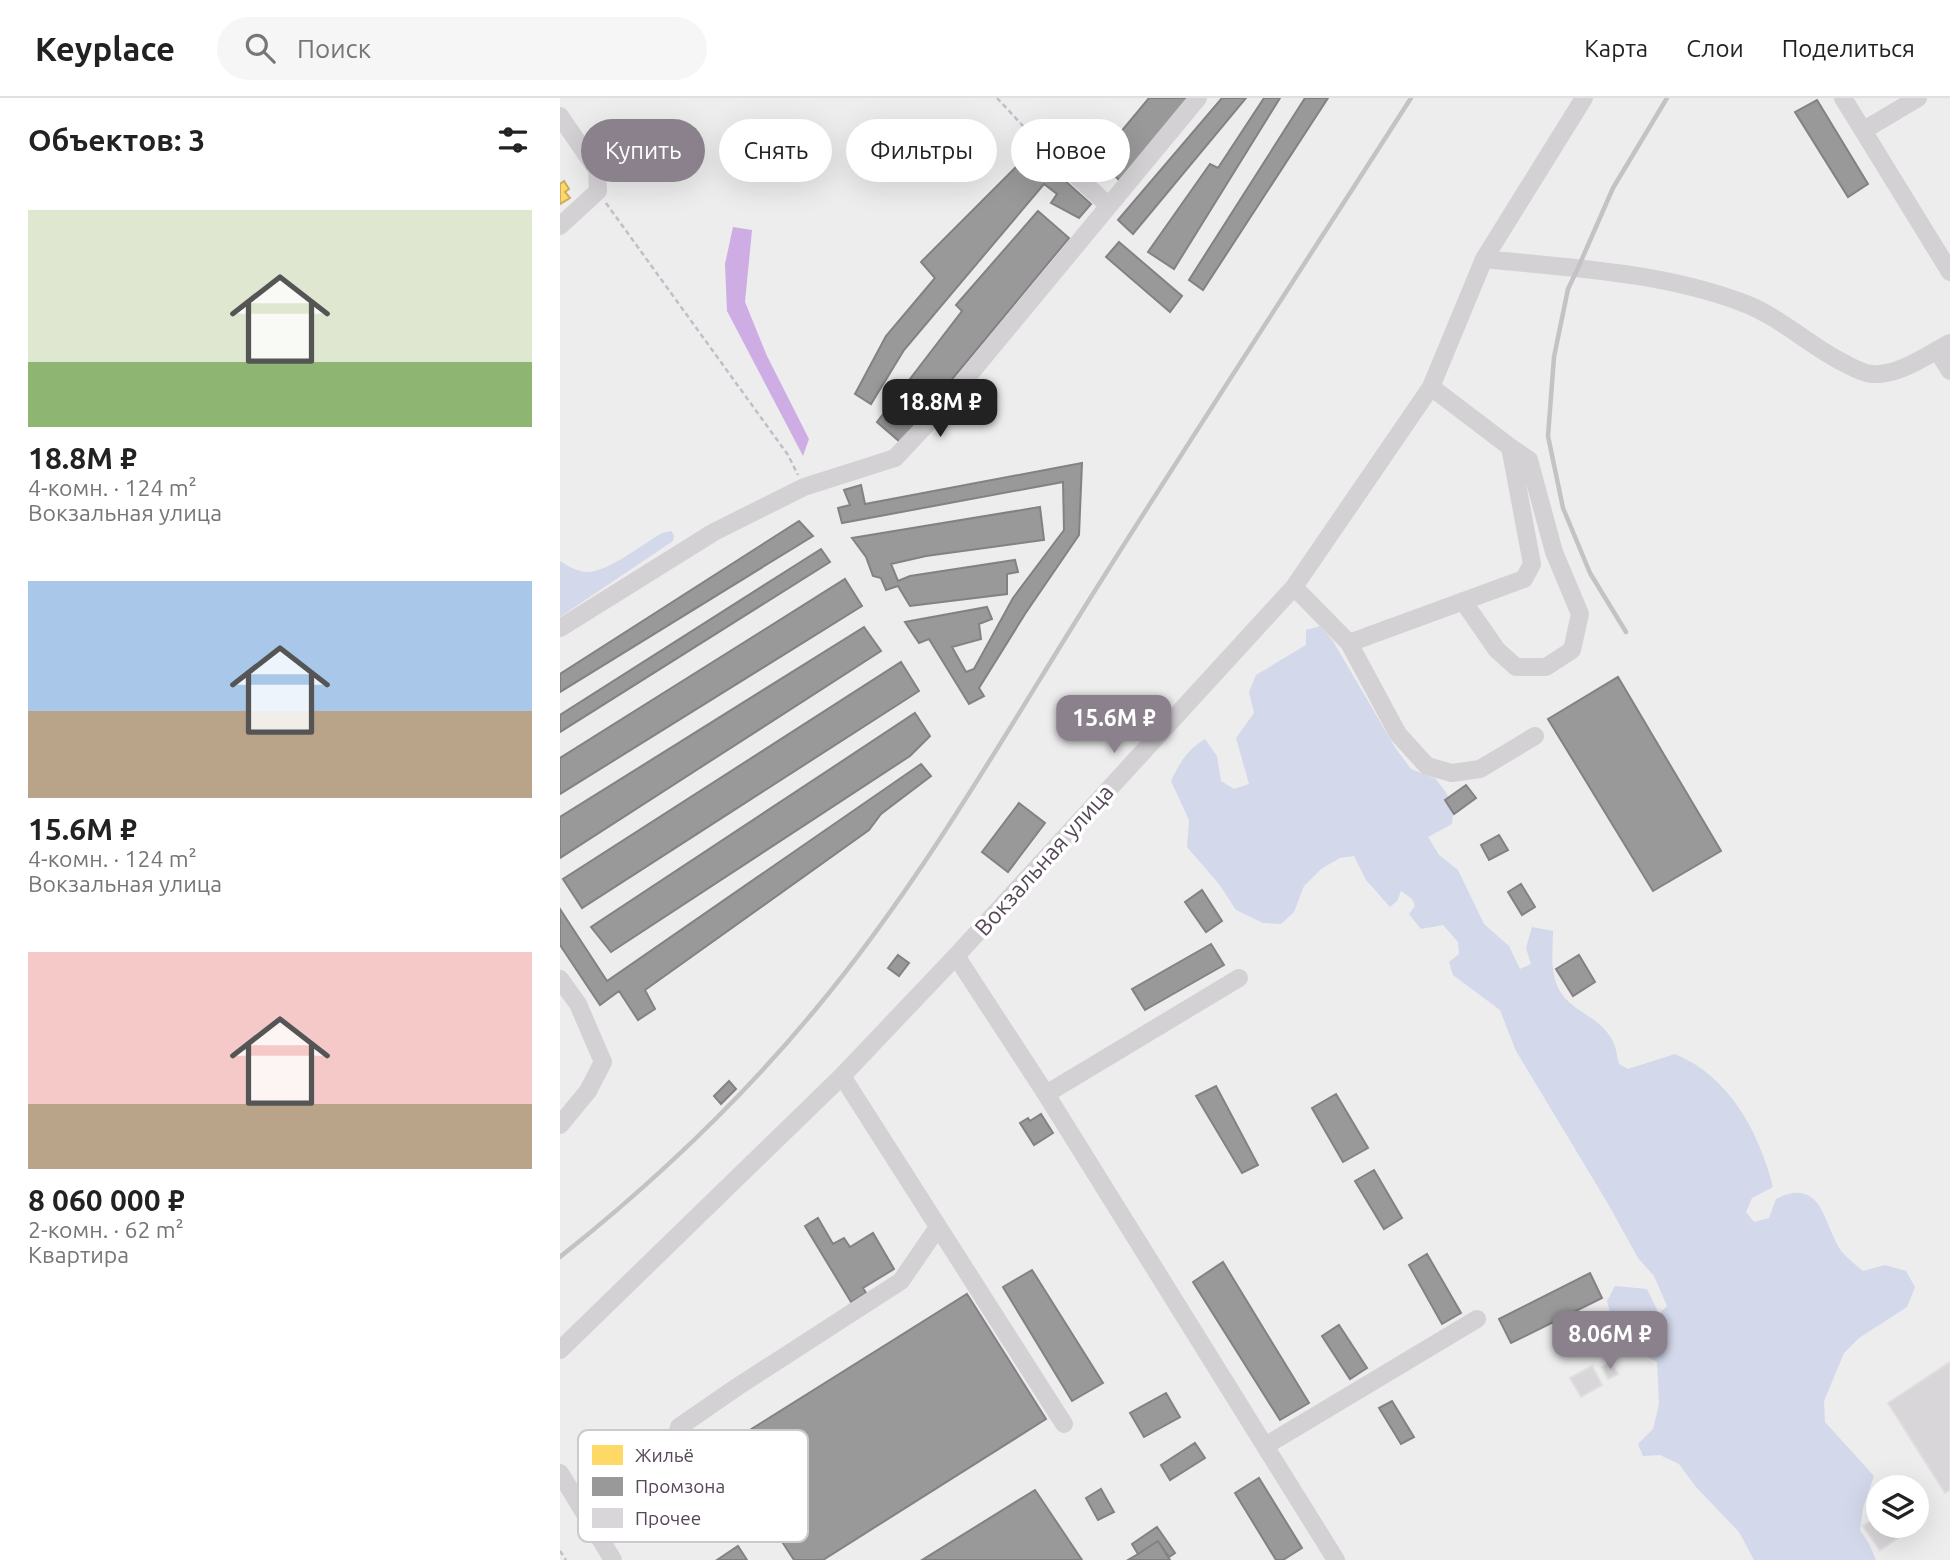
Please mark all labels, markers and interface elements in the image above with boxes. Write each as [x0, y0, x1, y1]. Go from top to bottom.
search box [217, 17, 707, 80]
icon: search [241, 29, 279, 67]
text: Keyplace [35, 30, 175, 67]
text: Поиск [297, 34, 371, 63]
text: Карта [1584, 35, 1648, 62]
text: Слои [1686, 35, 1744, 62]
text: Поделиться [1782, 35, 1915, 62]
chip: Купить [581, 119, 705, 182]
chip: Снять [719, 119, 832, 182]
chip: Фильтры [846, 119, 997, 182]
chip: Новое [1011, 119, 1130, 182]
icon: filters [494, 121, 532, 159]
text: Объектов: 3 [28, 123, 205, 157]
icon: home [217, 256, 343, 382]
pin: 18.8M ₽ [875, 380, 1005, 439]
text: 18.8M ₽ [898, 389, 982, 414]
text: 18.8M ₽ [28, 441, 137, 475]
text: 4-комн. · 124 m² [28, 475, 197, 500]
text: Вокзальная улица [28, 500, 222, 525]
icon: home [217, 627, 343, 753]
pin: 15.6M ₽ [1049, 696, 1179, 755]
text: 15.6M ₽ [1072, 705, 1156, 730]
street label: Вокзальная улица [969, 779, 1118, 940]
text: 15.6M ₽ [28, 812, 137, 846]
text: 4-комн. · 124 m² [28, 846, 197, 871]
text: Вокзальная улица [28, 871, 222, 896]
icon: home [217, 998, 343, 1124]
text: 8 060 000 ₽ [28, 1183, 185, 1217]
text: 2-комн. · 62 m² [28, 1217, 184, 1242]
text: Квартира [28, 1242, 129, 1267]
pin: 8.06M ₽ [1545, 1312, 1675, 1371]
text: 8.06M ₽ [1568, 1321, 1652, 1346]
legend [578, 1430, 808, 1542]
text: Жильё [635, 1444, 694, 1466]
text: Промзона [635, 1475, 725, 1497]
map controls [1866, 1475, 1929, 1538]
button: layers [1866, 1475, 1929, 1538]
text: Прочее [635, 1507, 701, 1529]

